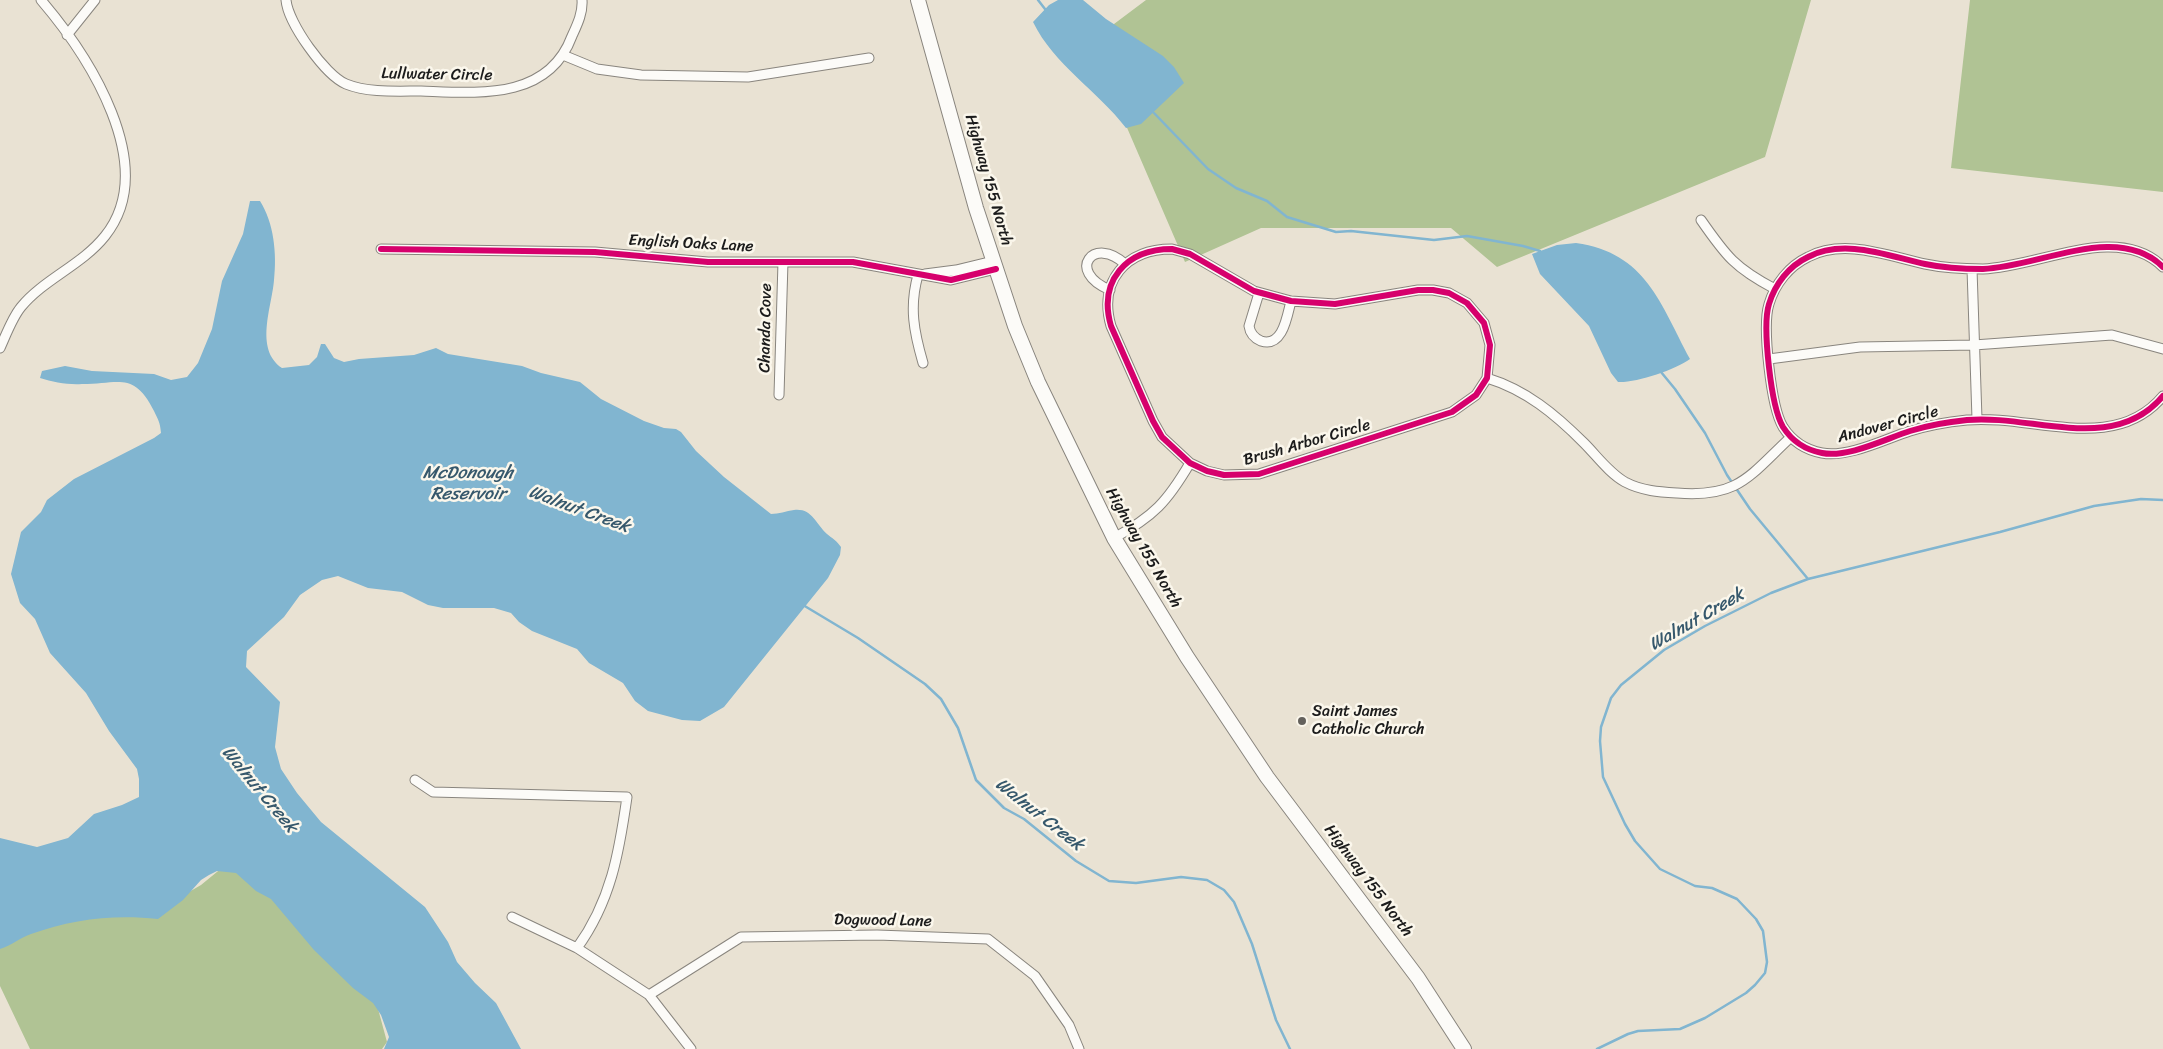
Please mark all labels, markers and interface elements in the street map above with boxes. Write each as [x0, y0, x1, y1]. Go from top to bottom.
street label: Lullwater Circle [381, 64, 493, 86]
street label: Highway 155 North [960, 112, 1016, 248]
street label: English Oaks Lane [628, 231, 754, 257]
street label: Chanda Cove [756, 283, 776, 373]
street label: Andover Circle [1835, 402, 1941, 448]
street label: Brush Arbor Circle [1241, 416, 1373, 470]
water label: McDonough Reservoir [423, 462, 513, 504]
water label: Walnut Creek [526, 482, 632, 538]
street label: Highway 155 North [1101, 485, 1185, 611]
water label: Walnut Creek [1646, 584, 1748, 656]
place label: Saint James Catholic Church [1312, 702, 1425, 740]
marker: Saint James Catholic Church [1296, 715, 1308, 727]
water label: Walnut Creek [217, 742, 301, 838]
water label: Walnut Creek [991, 774, 1087, 856]
street label: Highway 155 North [1320, 821, 1416, 941]
street label: Dogwood Lane [834, 911, 932, 931]

